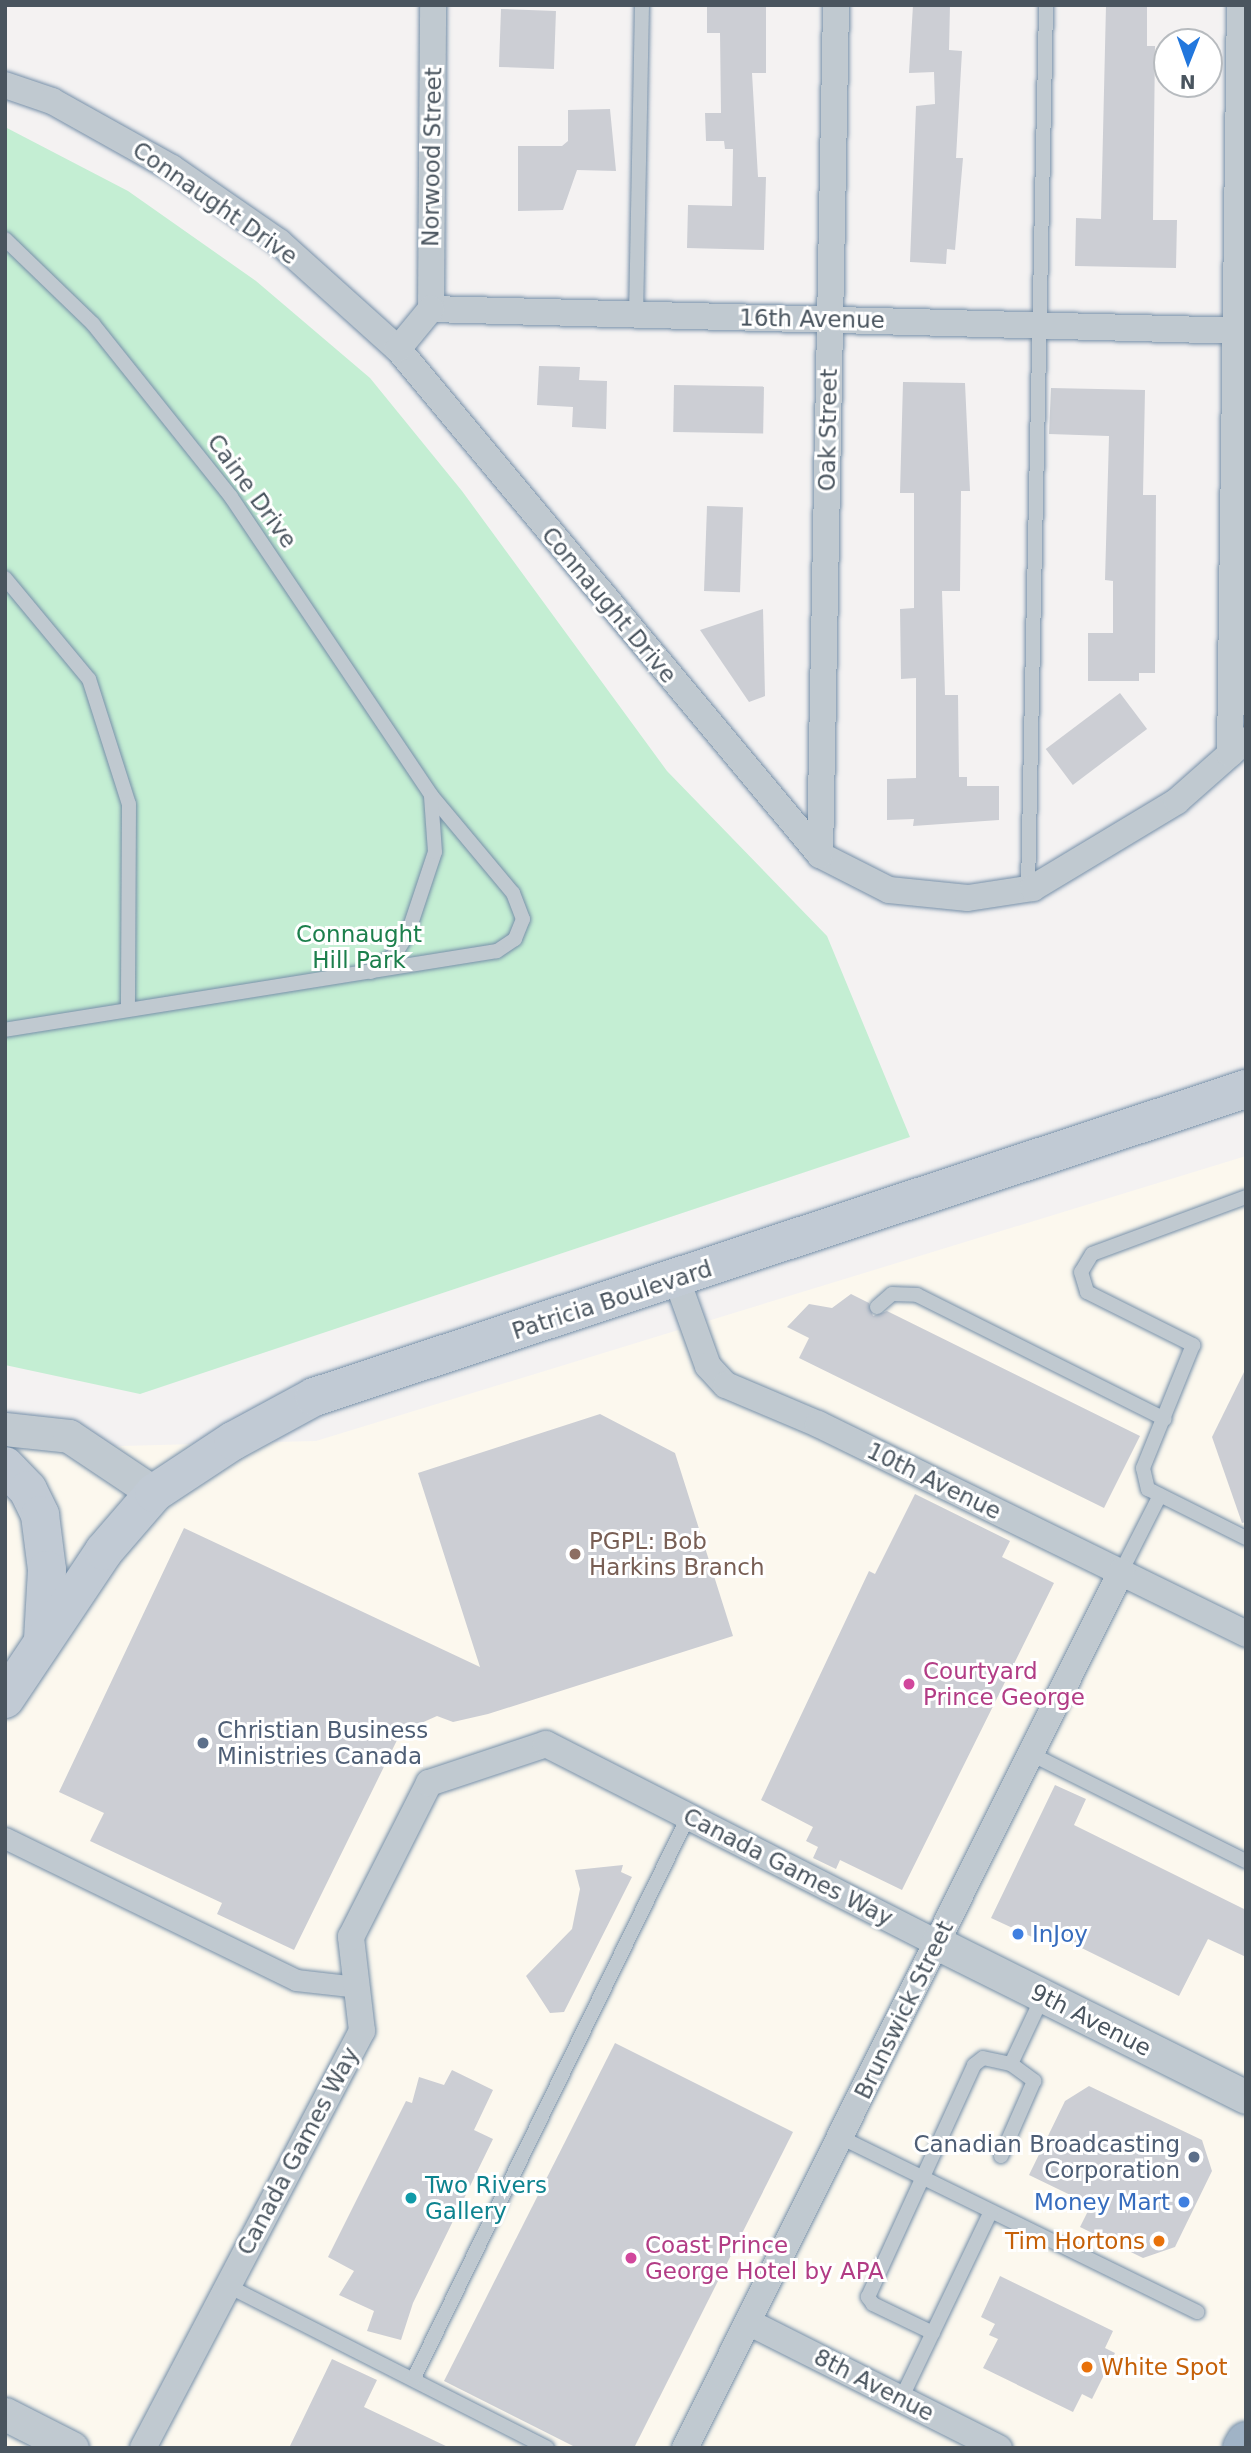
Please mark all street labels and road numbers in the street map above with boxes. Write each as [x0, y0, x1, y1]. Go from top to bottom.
street label: Norwood Street [417, 67, 447, 247]
street label: Connaught Drive [127, 136, 303, 270]
street label: 16th Avenue [739, 304, 885, 334]
street label: Oak Street [813, 368, 843, 492]
street label: Caine Drive [201, 429, 303, 553]
street label: Connaught Drive [536, 522, 682, 688]
street label: Patricia Boulevard [509, 1255, 715, 1345]
street label: 10th Avenue [863, 1437, 1005, 1525]
street label: Canada Games Way [679, 1802, 897, 1932]
street label: Brunswick Street [849, 1916, 959, 2104]
street label: 9th Avenue [1026, 1978, 1156, 2062]
street label: Canada Games Way [231, 2042, 365, 2260]
street label: 8th Avenue [809, 2343, 939, 2427]

